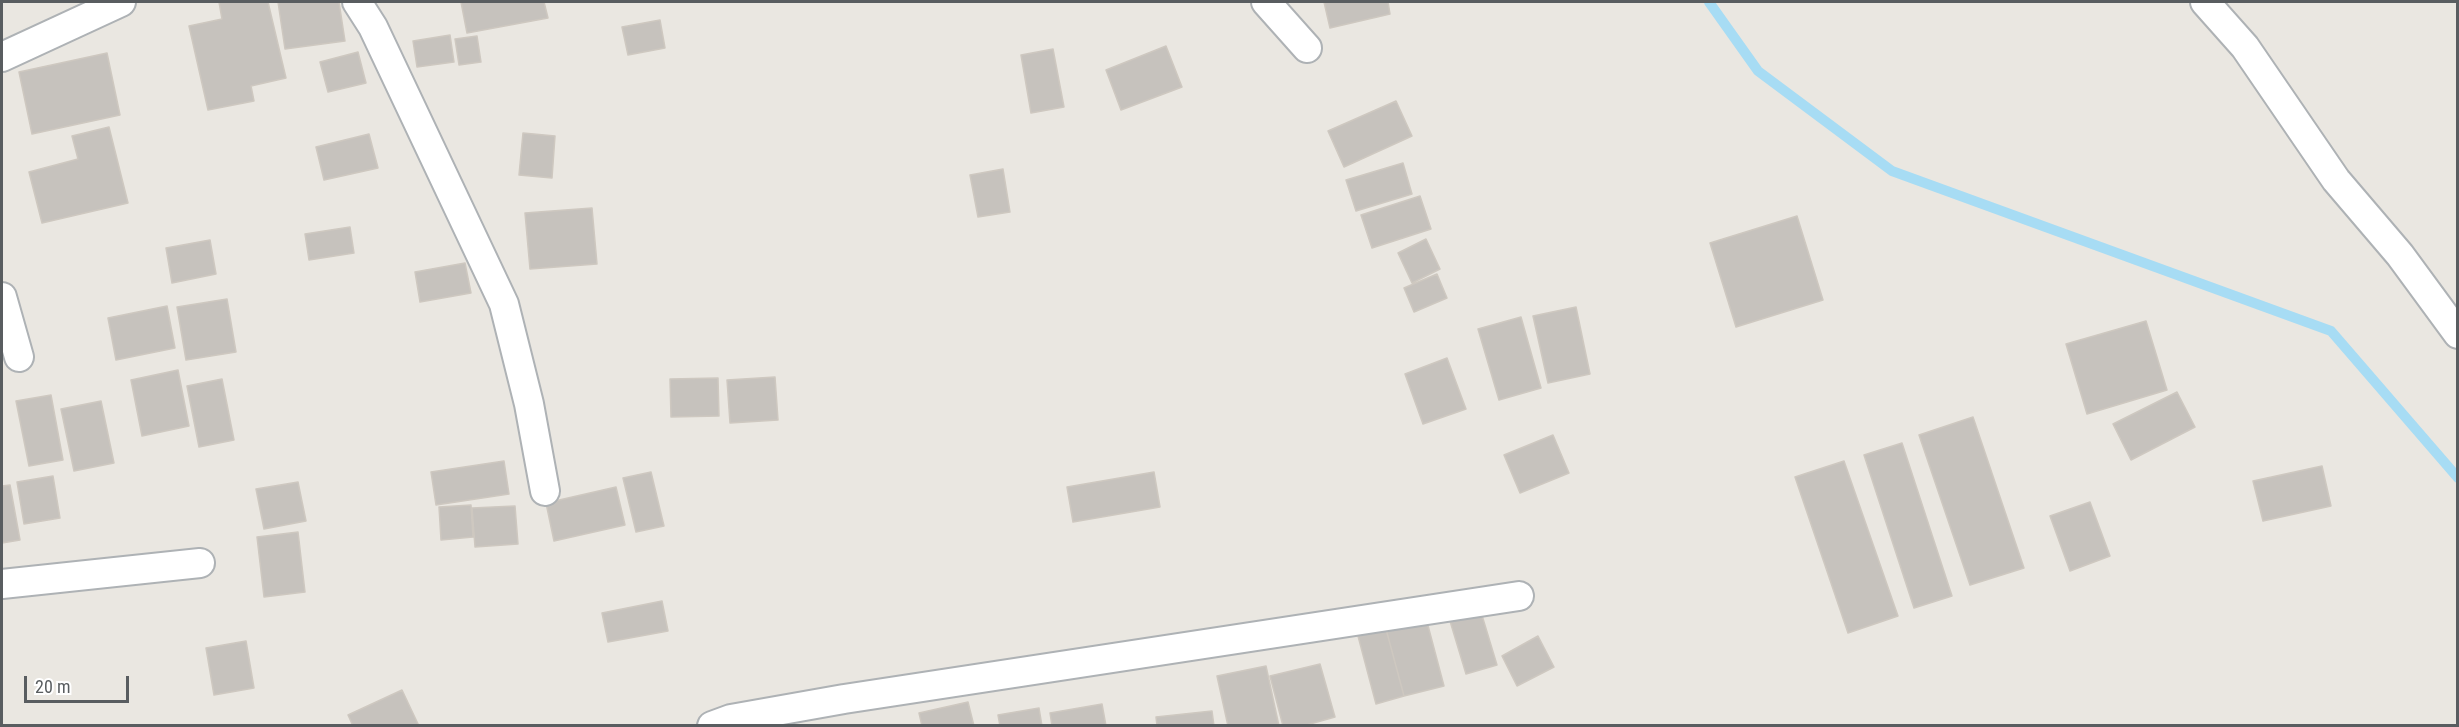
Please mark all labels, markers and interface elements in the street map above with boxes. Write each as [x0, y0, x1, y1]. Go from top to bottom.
scale bar [27, 664, 132, 702]
text: 20 m [35, 676, 70, 697]

